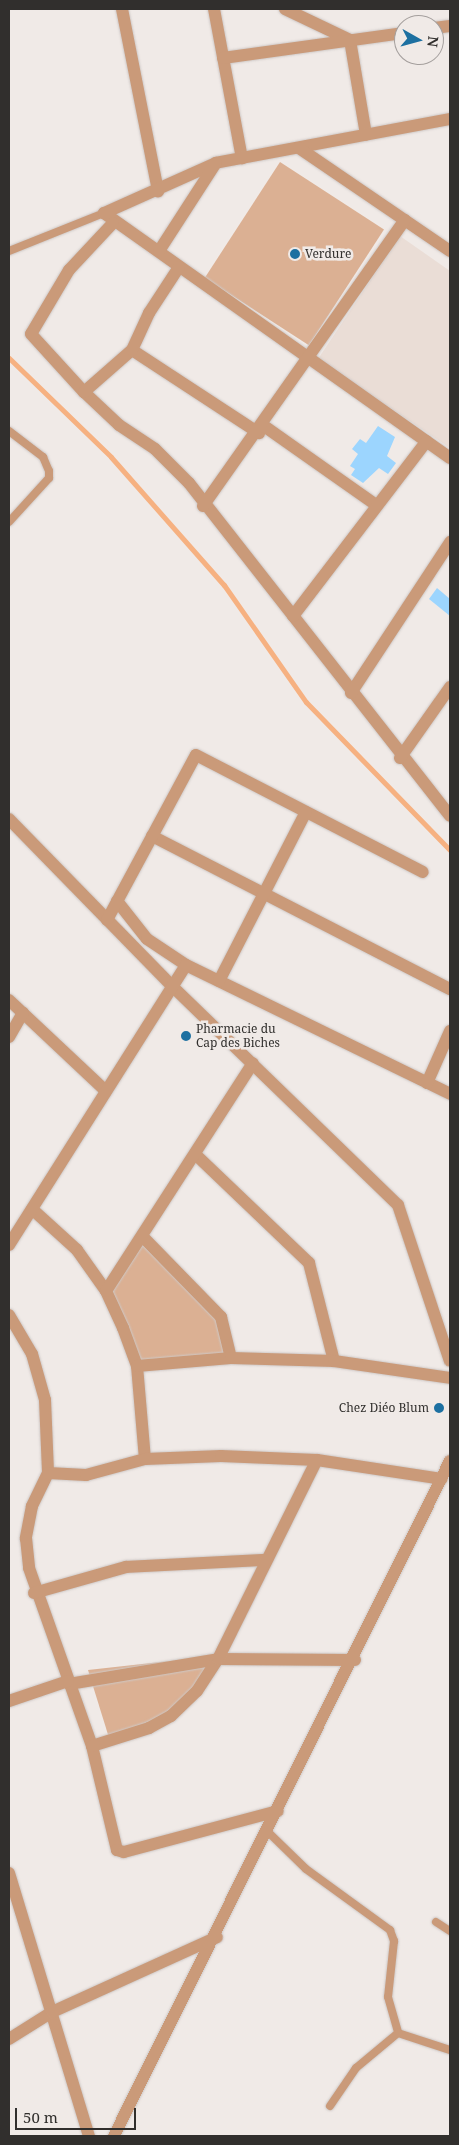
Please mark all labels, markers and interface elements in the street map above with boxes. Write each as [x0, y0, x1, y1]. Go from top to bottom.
north arrow [394, 15, 444, 65]
text: N [423, 35, 443, 48]
place label: Verdure [305, 247, 352, 261]
marker: Verdure [289, 248, 301, 260]
place label: Pharmacie du Cap des Biches [196, 1022, 280, 1050]
marker: Pharmacie du Cap des Biches [180, 1030, 192, 1042]
place label: Chez Diéo Blum [339, 1401, 429, 1415]
marker: Chez Diéo Blum [433, 1402, 445, 1414]
scale bar [18, 2098, 139, 2130]
text: 50 m [23, 2107, 58, 2127]

